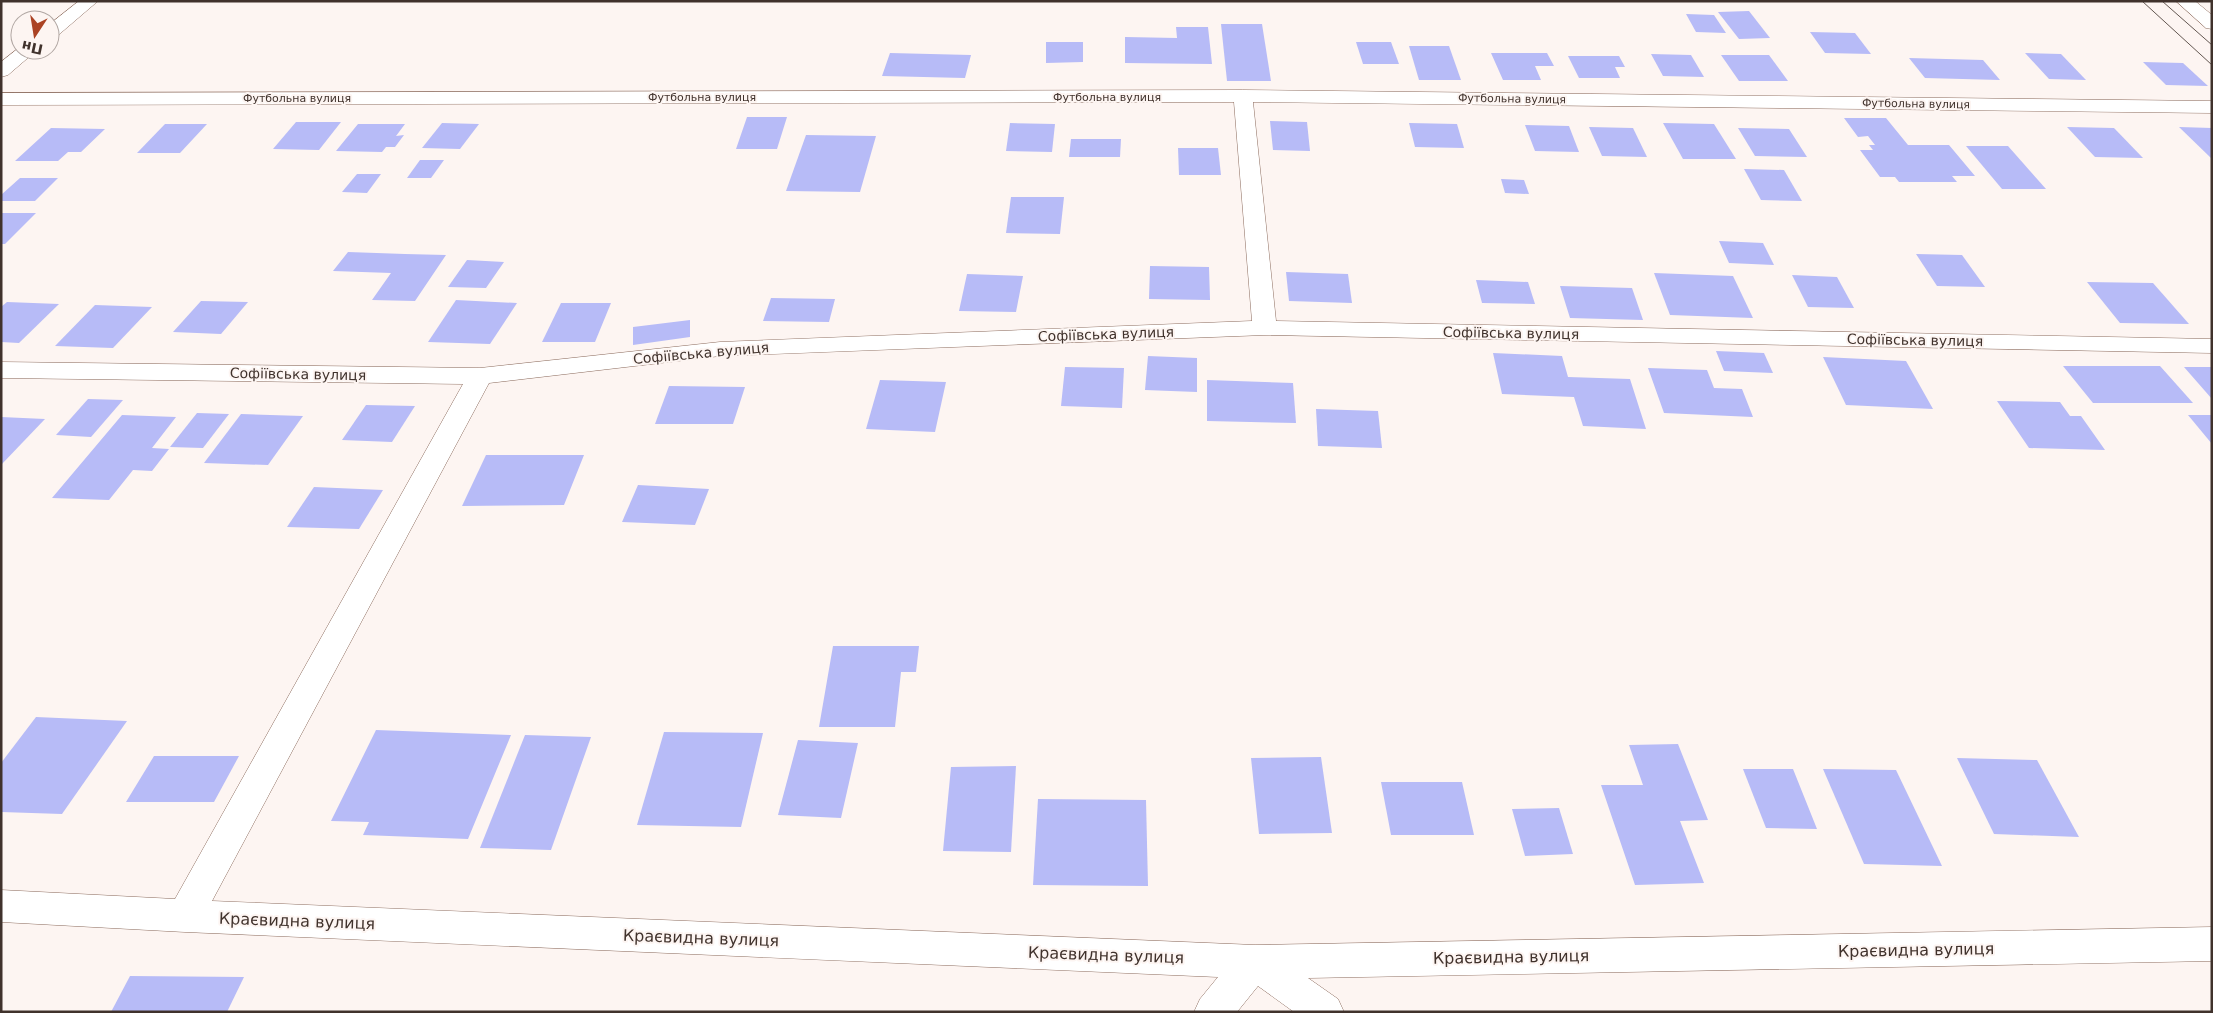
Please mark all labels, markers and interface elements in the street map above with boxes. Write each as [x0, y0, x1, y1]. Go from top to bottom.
north arrow [10, 10, 60, 60]
text: Пн [20, 38, 44, 58]
street label: Футбольна вулиця [648, 91, 756, 104]
street label: Футбольна вулиця [1053, 91, 1161, 104]
street label: Футбольна вулиця [243, 92, 351, 105]
street label: Футбольна вулиця [1458, 92, 1566, 106]
street label: Футбольна вулиця [1862, 97, 1970, 111]
street label: Софіївська вулиця [1038, 324, 1174, 344]
street label: Софіївська вулиця [1443, 324, 1579, 342]
street label: Софіївська вулиця [1847, 331, 1983, 349]
street label: Софіївська вулиця [632, 339, 770, 367]
street label: Софіївська вулиця [230, 365, 366, 383]
street label: Краєвидна вулиця [219, 909, 375, 933]
street label: Краєвидна вулиця [623, 926, 779, 950]
street label: Краєвидна вулиця [1838, 939, 1994, 961]
street label: Краєвидна вулиця [1028, 943, 1184, 967]
street label: Краєвидна вулиця [1433, 946, 1589, 968]

